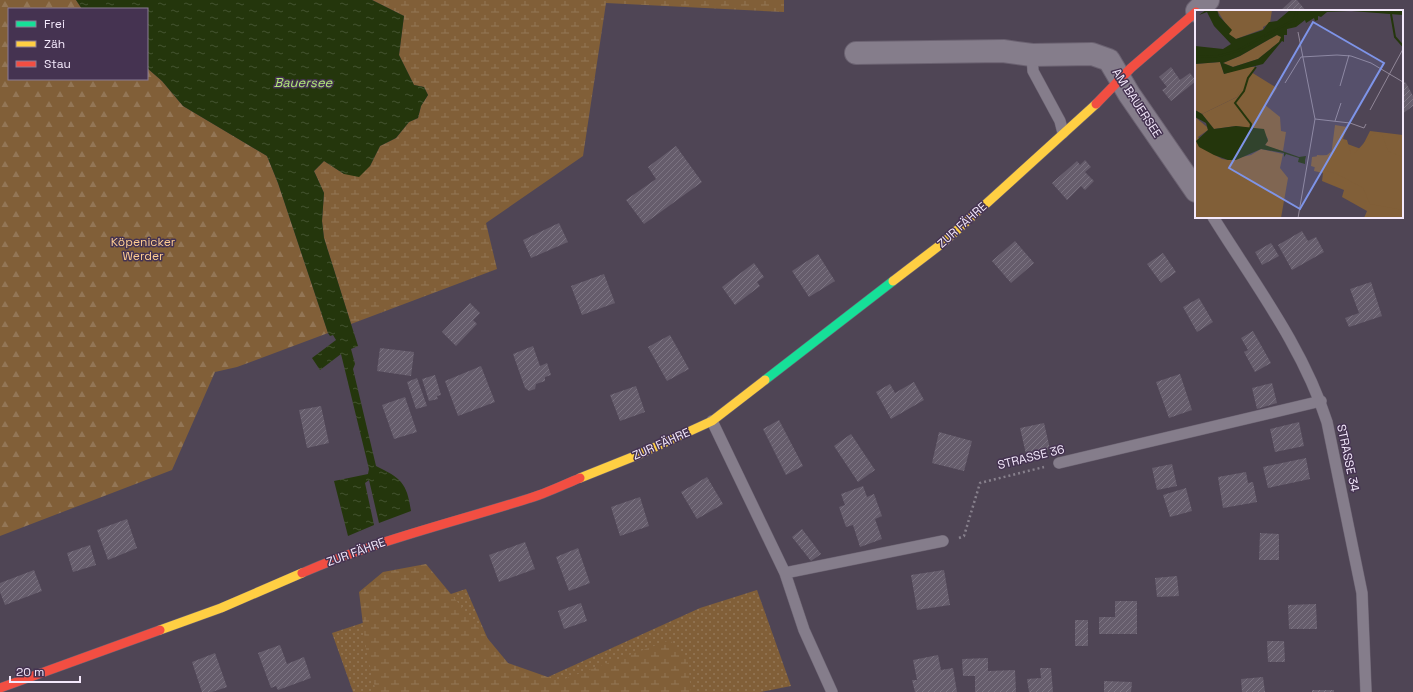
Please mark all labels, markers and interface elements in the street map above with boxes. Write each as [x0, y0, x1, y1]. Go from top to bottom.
legend [8, 8, 148, 80]
inset map [1195, 10, 1403, 218]
text: Frei [44, 16, 65, 32]
text: Zäh [44, 36, 65, 52]
text: Stau [44, 56, 71, 72]
street label: AM BAUERSEE [1109, 65, 1165, 141]
water label: Bauersee [274, 74, 334, 91]
street label: ZUR FÄHRE [934, 198, 990, 251]
park label: Köpenicker Werder [111, 234, 176, 264]
street label: STRASSE 34 [1333, 423, 1363, 494]
street label: ZUR FÄHRE [630, 424, 692, 464]
street label: STRASSE 36 [996, 441, 1066, 473]
street label: ZUR FÄHRE [324, 534, 388, 570]
scale bar [10, 658, 80, 684]
text: 20 m [16, 664, 44, 680]

